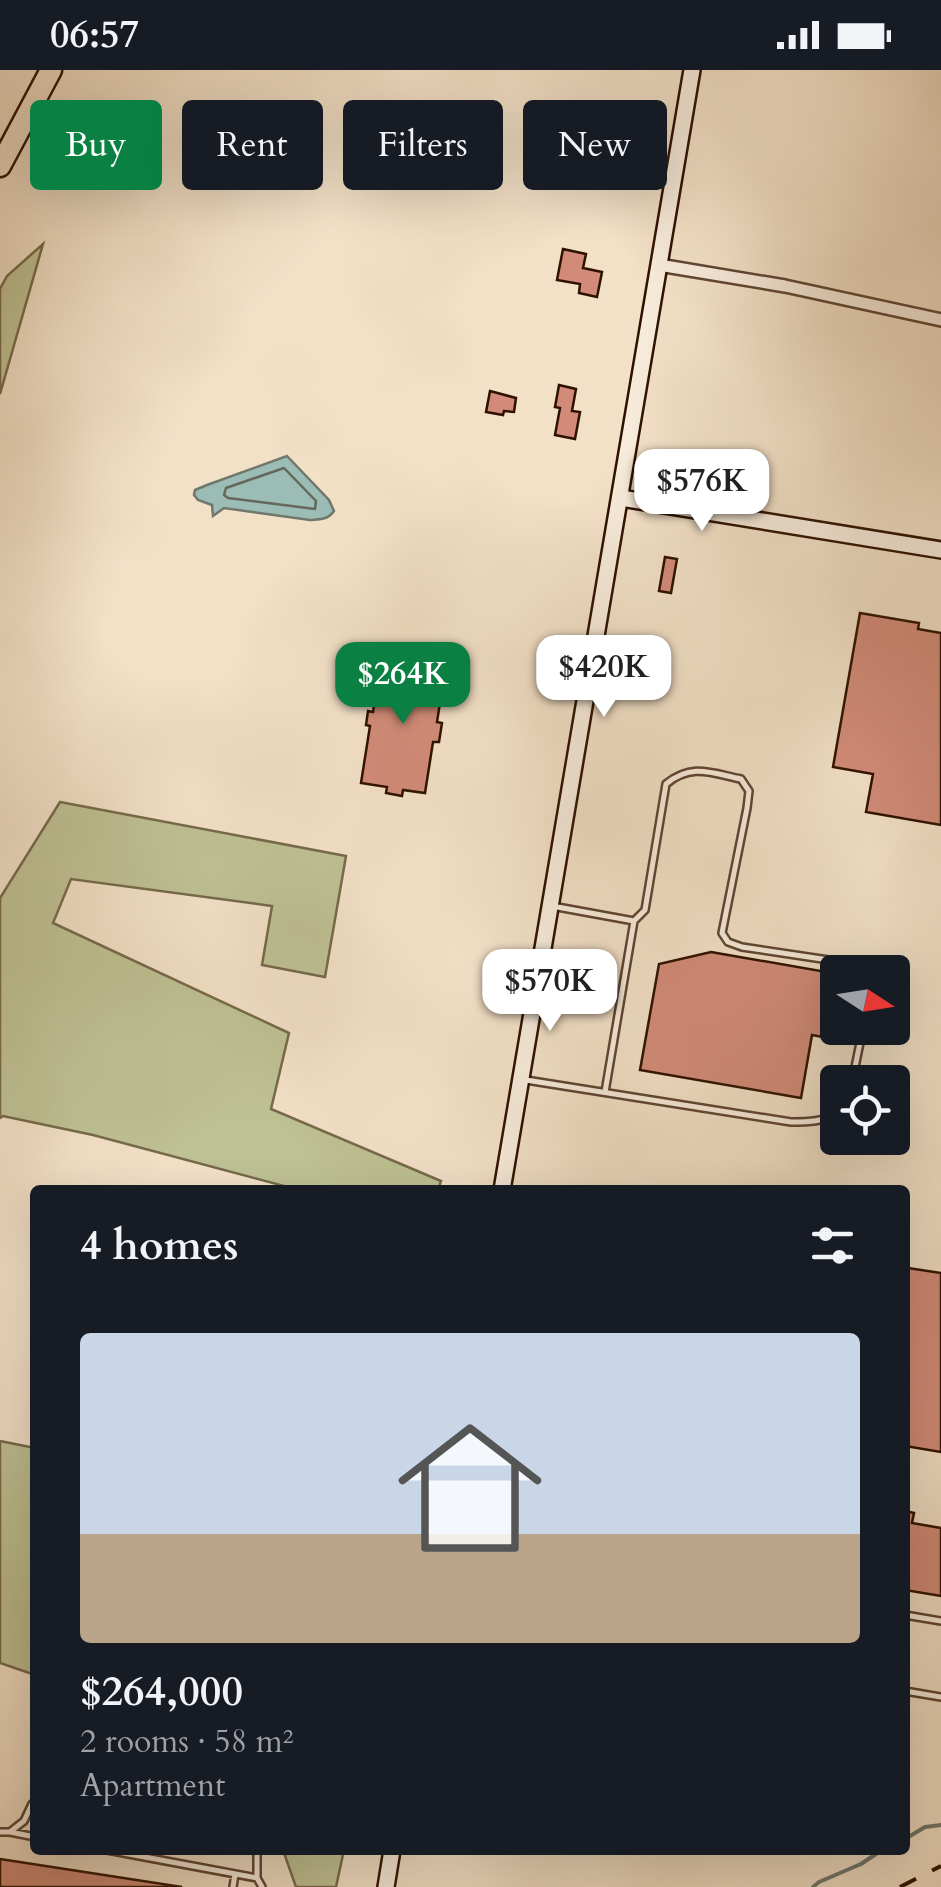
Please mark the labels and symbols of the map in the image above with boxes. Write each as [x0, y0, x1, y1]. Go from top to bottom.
pin: $576K [632, 449, 772, 534]
pin: $420K [534, 635, 674, 720]
pin: $264K [333, 642, 473, 727]
pin: $570K [480, 949, 620, 1034]
north arrow [820, 955, 910, 1045]

